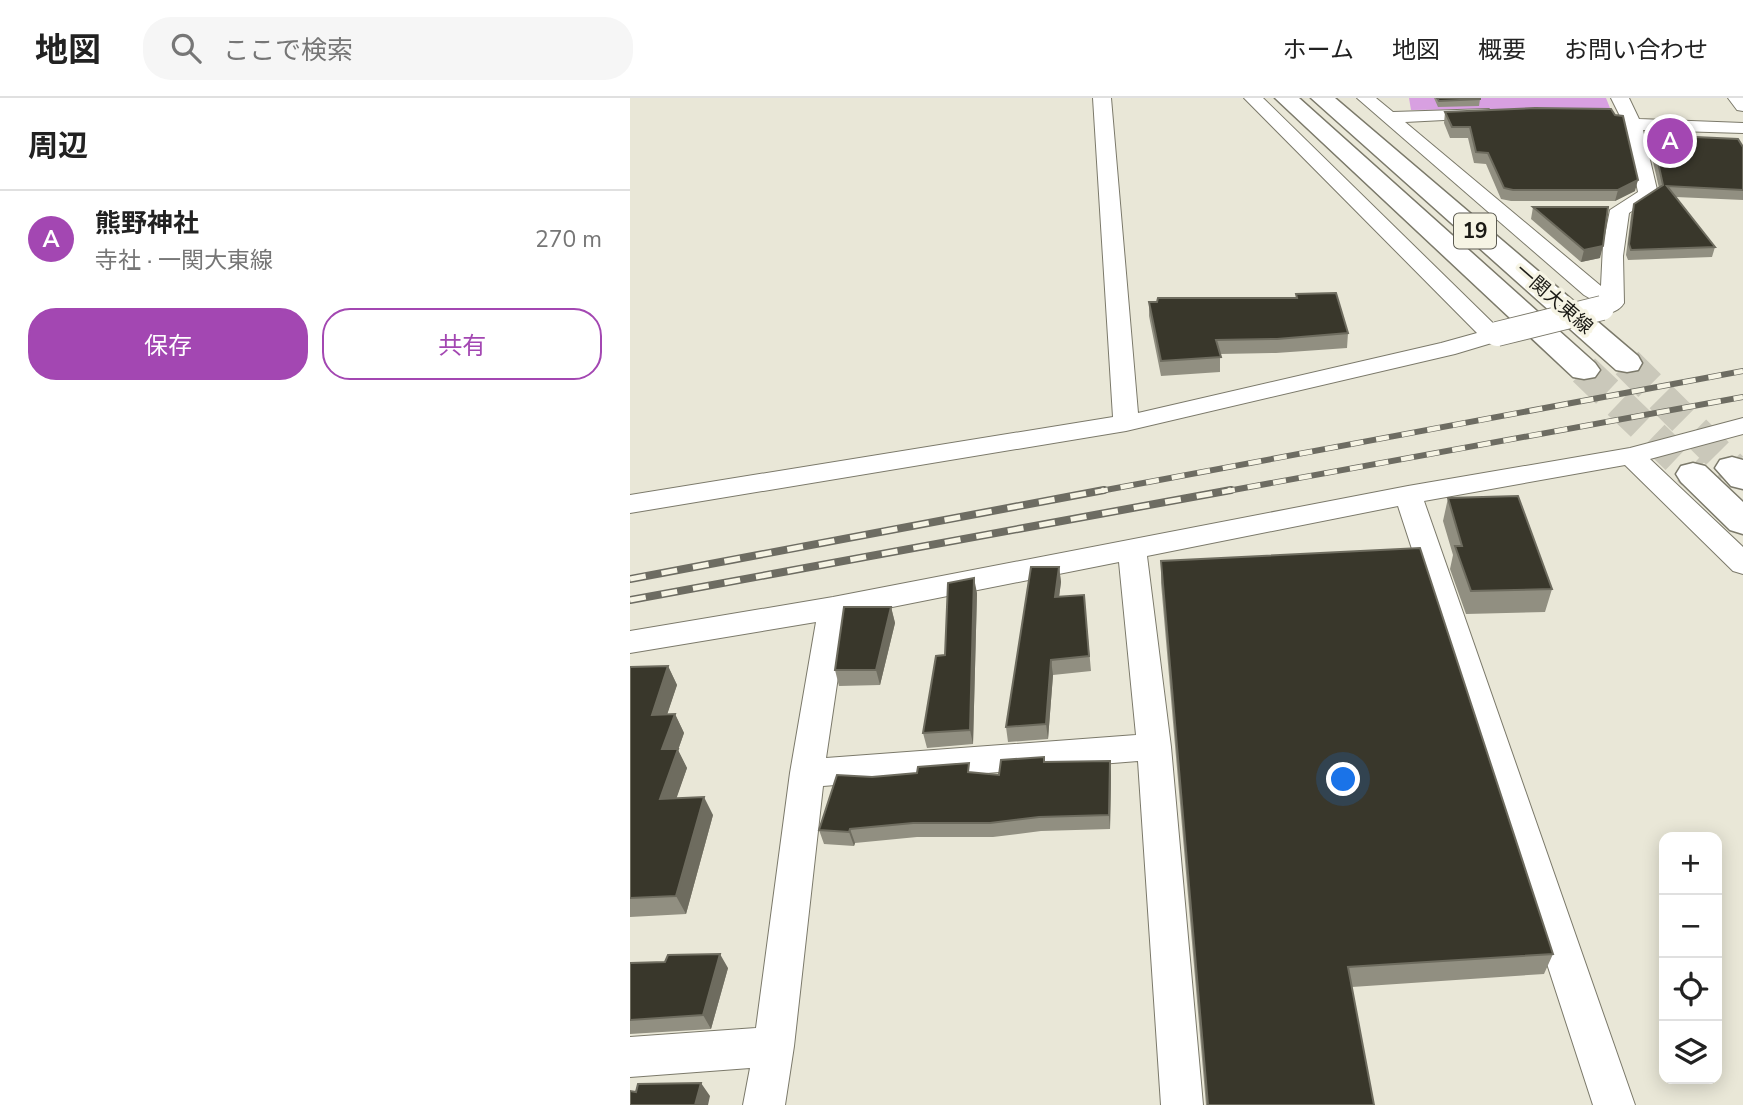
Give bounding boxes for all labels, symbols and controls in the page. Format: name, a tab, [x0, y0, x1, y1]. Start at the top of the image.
search box	[143, 17, 633, 80]
text: 地図	[35, 28, 101, 73]
icon: search	[167, 29, 205, 67]
text: ここで検索	[223, 33, 353, 68]
text: ホーム	[1283, 34, 1354, 66]
text: 地図	[1392, 34, 1440, 66]
text: 概要	[1478, 34, 1526, 66]
text: お問い合わせ	[1564, 34, 1708, 66]
pin: A	[1647, 115, 1693, 167]
text: 周辺	[28, 126, 88, 167]
text: 熊野神社	[95, 206, 199, 241]
road number: 19	[1454, 214, 1496, 248]
text: A	[42, 224, 60, 255]
text: 270 m	[535, 224, 602, 255]
text: 寺社 · 一関大東線	[95, 245, 273, 276]
street label: 一関大東線	[1510, 258, 1598, 340]
button: 保存	[28, 308, 308, 380]
button: 共有	[322, 308, 602, 380]
your location	[1326, 762, 1360, 796]
map controls	[1659, 832, 1722, 1084]
button: +	[1659, 832, 1722, 895]
button: −	[1659, 895, 1722, 958]
button: locate	[1659, 958, 1722, 1021]
button: layers	[1659, 1021, 1722, 1084]

